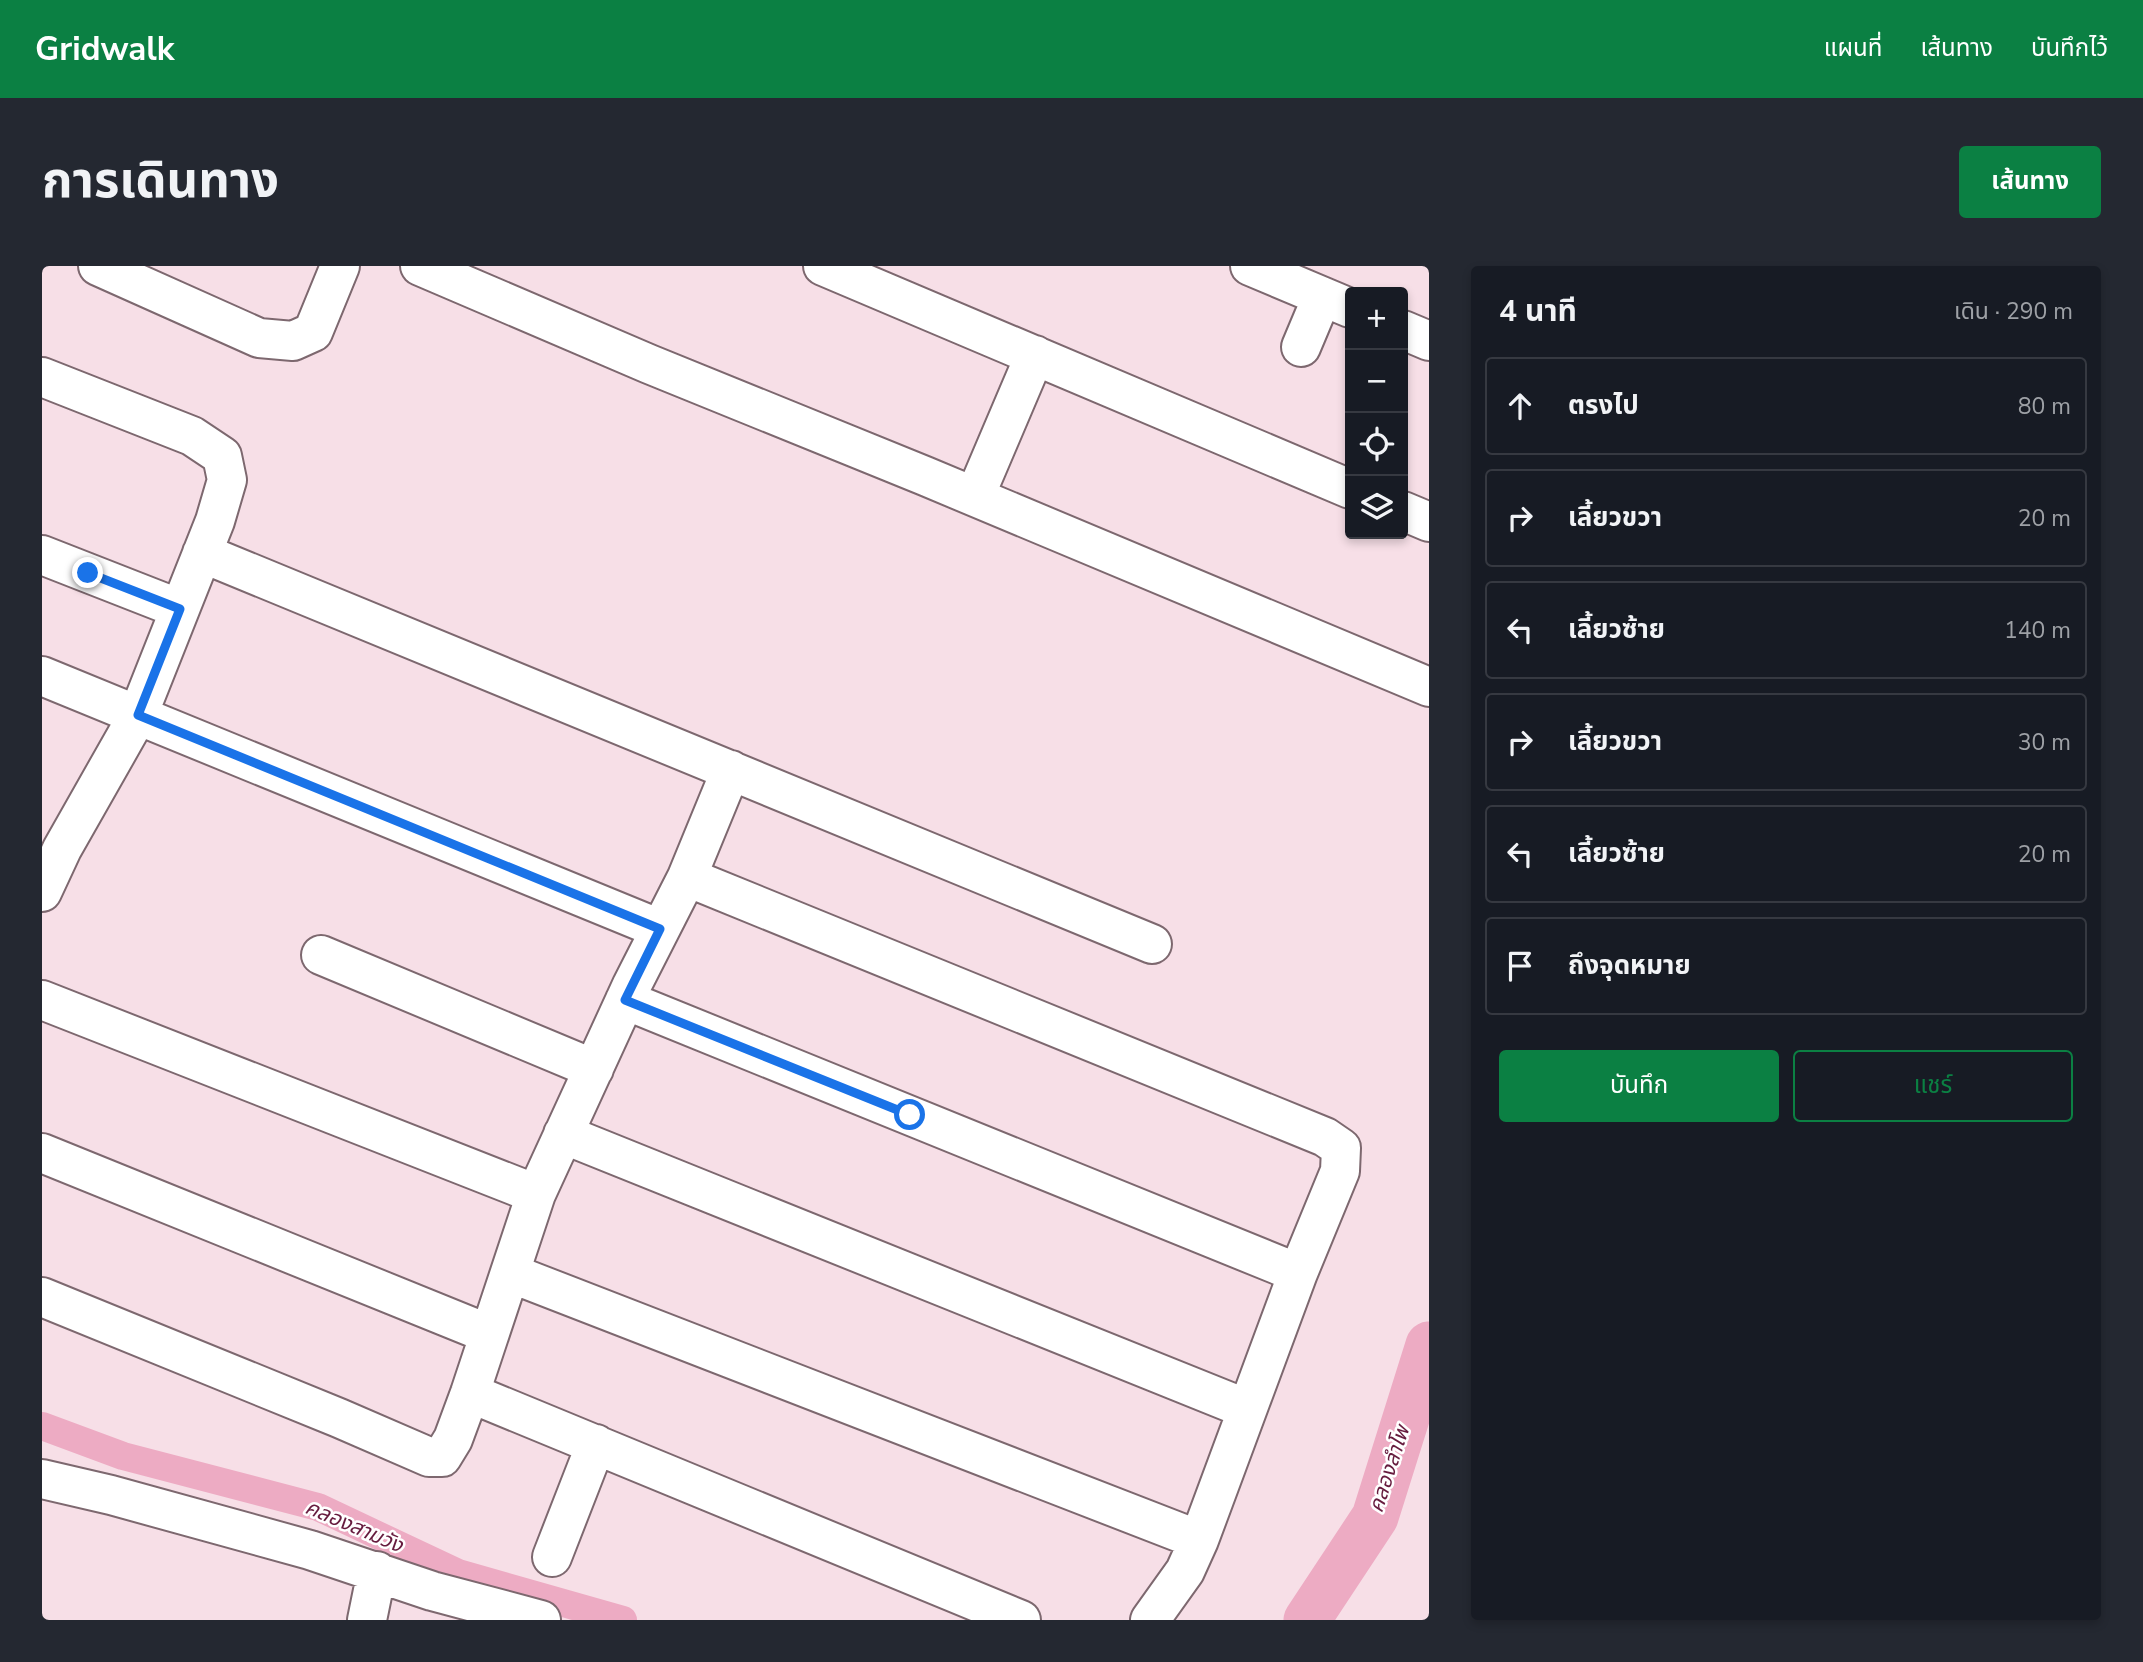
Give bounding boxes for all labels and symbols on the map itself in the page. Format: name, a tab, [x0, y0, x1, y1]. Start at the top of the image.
route end	[72, 557, 103, 588]
route start	[894, 1099, 925, 1130]
water label: คลองลำโพ	[1362, 1420, 1417, 1516]
water label: คลองสามวัง	[301, 1493, 409, 1560]

